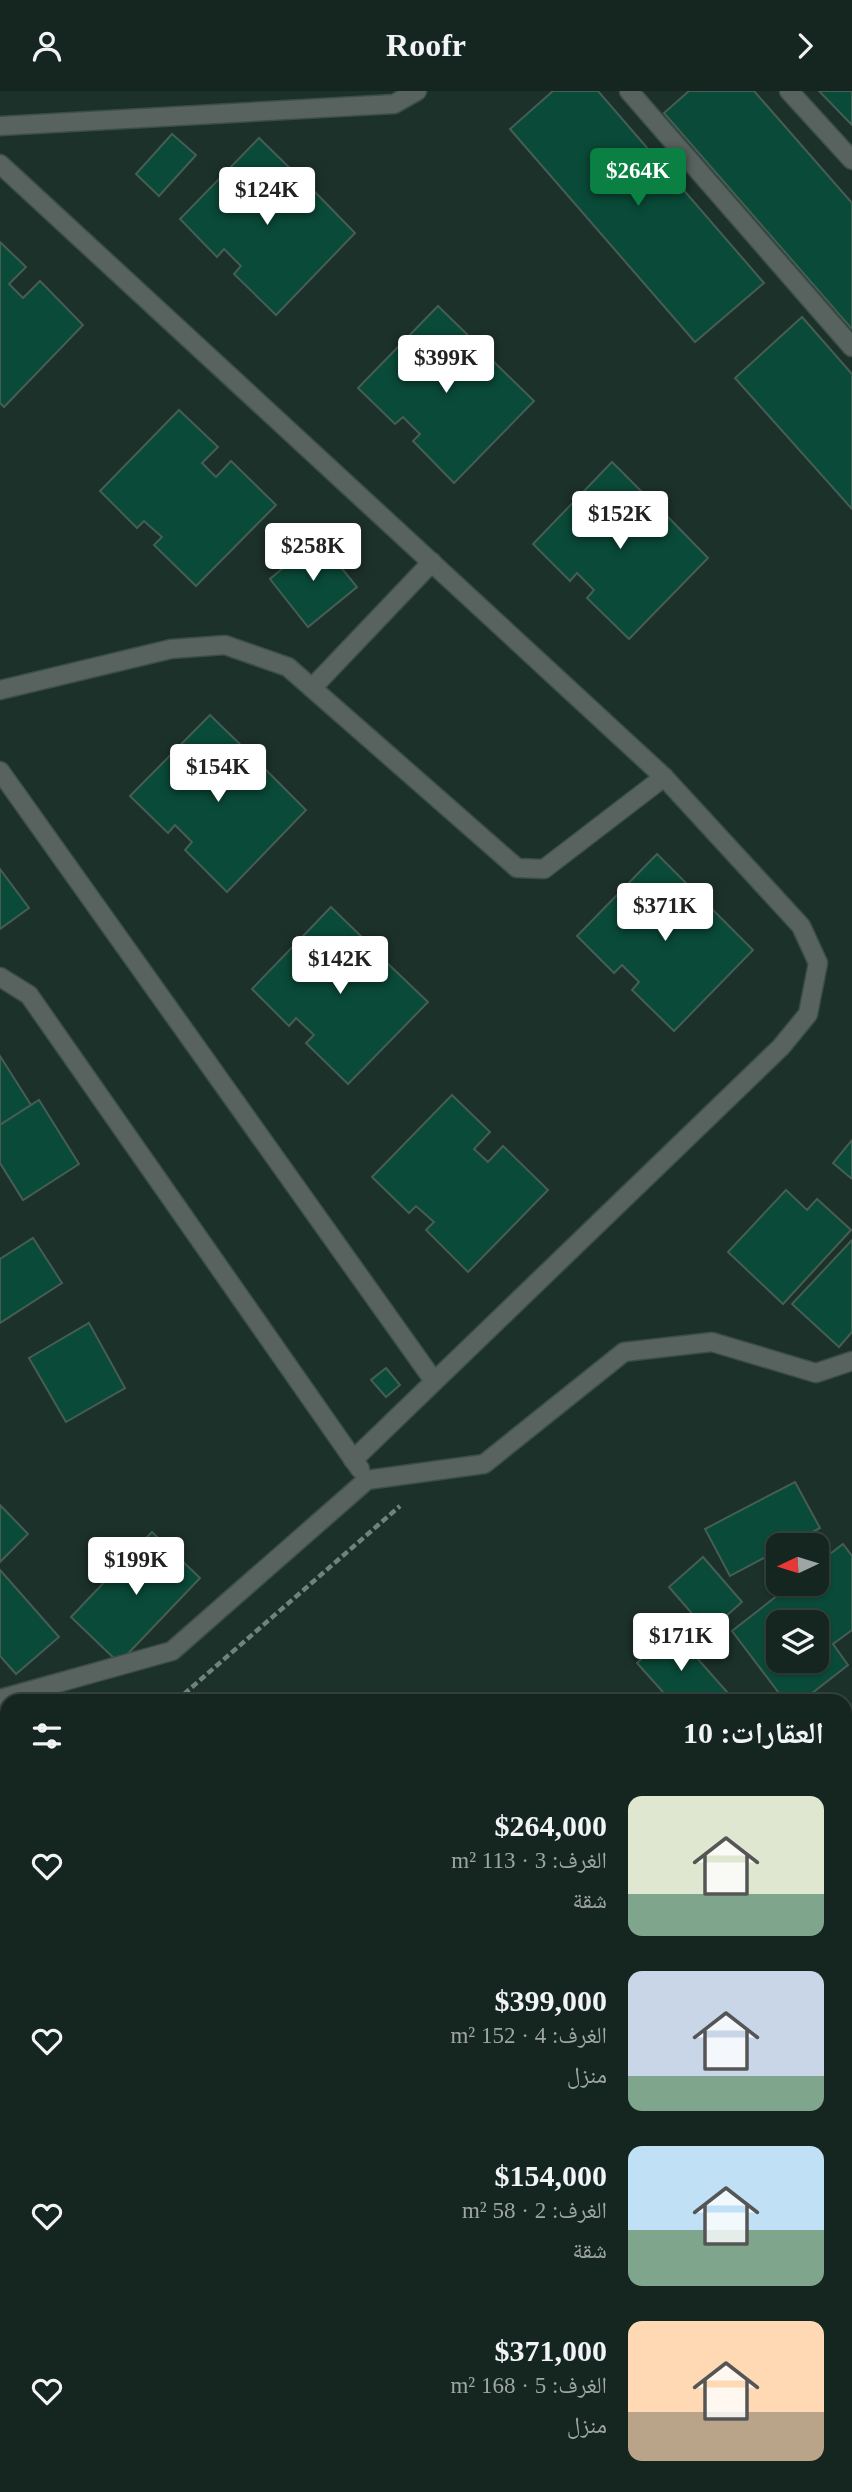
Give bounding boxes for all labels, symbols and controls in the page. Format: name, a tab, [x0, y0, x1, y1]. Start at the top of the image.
icon: person	[28, 27, 66, 65]
text: Roofr	[386, 27, 466, 63]
icon: forward	[786, 27, 824, 65]
pin: $264K	[589, 149, 687, 208]
text: $264K	[606, 158, 670, 183]
pin: $124K	[218, 167, 316, 227]
text: $124K	[235, 177, 299, 202]
pin: $399K	[397, 335, 495, 395]
text: $399K	[414, 345, 478, 370]
pin: $152K	[571, 491, 669, 551]
text: $152K	[588, 501, 652, 526]
pin: $258K	[264, 524, 362, 583]
text: $258K	[281, 533, 345, 558]
pin: $154K	[169, 745, 267, 804]
text: $154K	[186, 754, 250, 779]
pin: $371K	[616, 883, 714, 943]
text: $371K	[633, 893, 697, 918]
pin: $142K	[291, 937, 389, 996]
text: $142K	[308, 946, 372, 971]
north arrow	[766, 1533, 830, 1596]
map controls	[766, 1533, 829, 1673]
pin: $199K	[87, 1537, 185, 1597]
text: $199K	[104, 1547, 168, 1572]
button: layers	[766, 1610, 829, 1673]
pin: $171K	[632, 1613, 730, 1673]
text: $171K	[649, 1623, 713, 1648]
text: العقارات: 10	[683, 1716, 824, 1749]
icon: filters	[28, 1717, 66, 1755]
text: $264,000	[495, 1809, 607, 1842]
icon: home	[684, 1824, 768, 1908]
icon: heart	[28, 1847, 66, 1885]
text: الغرف: 3 · 113 m²	[451, 1848, 607, 1873]
text: شقة	[573, 1888, 607, 1913]
text: $399,000	[495, 1984, 607, 2017]
icon: home	[684, 1999, 768, 2083]
icon: heart	[28, 2022, 66, 2060]
text: الغرف: 4 · 152 m²	[450, 2023, 607, 2048]
text: منزل	[567, 2063, 607, 2088]
text: $154,000	[495, 2159, 607, 2192]
icon: home	[684, 2174, 768, 2258]
icon: heart	[28, 2197, 66, 2235]
text: الغرف: 2 · 58 m²	[462, 2198, 607, 2223]
text: شقة	[573, 2238, 607, 2263]
text: $371,000	[495, 2334, 607, 2367]
icon: home	[684, 2349, 768, 2433]
icon: heart	[28, 2372, 66, 2410]
text: الغرف: 5 · 168 m²	[450, 2373, 607, 2398]
text: منزل	[567, 2413, 607, 2438]

